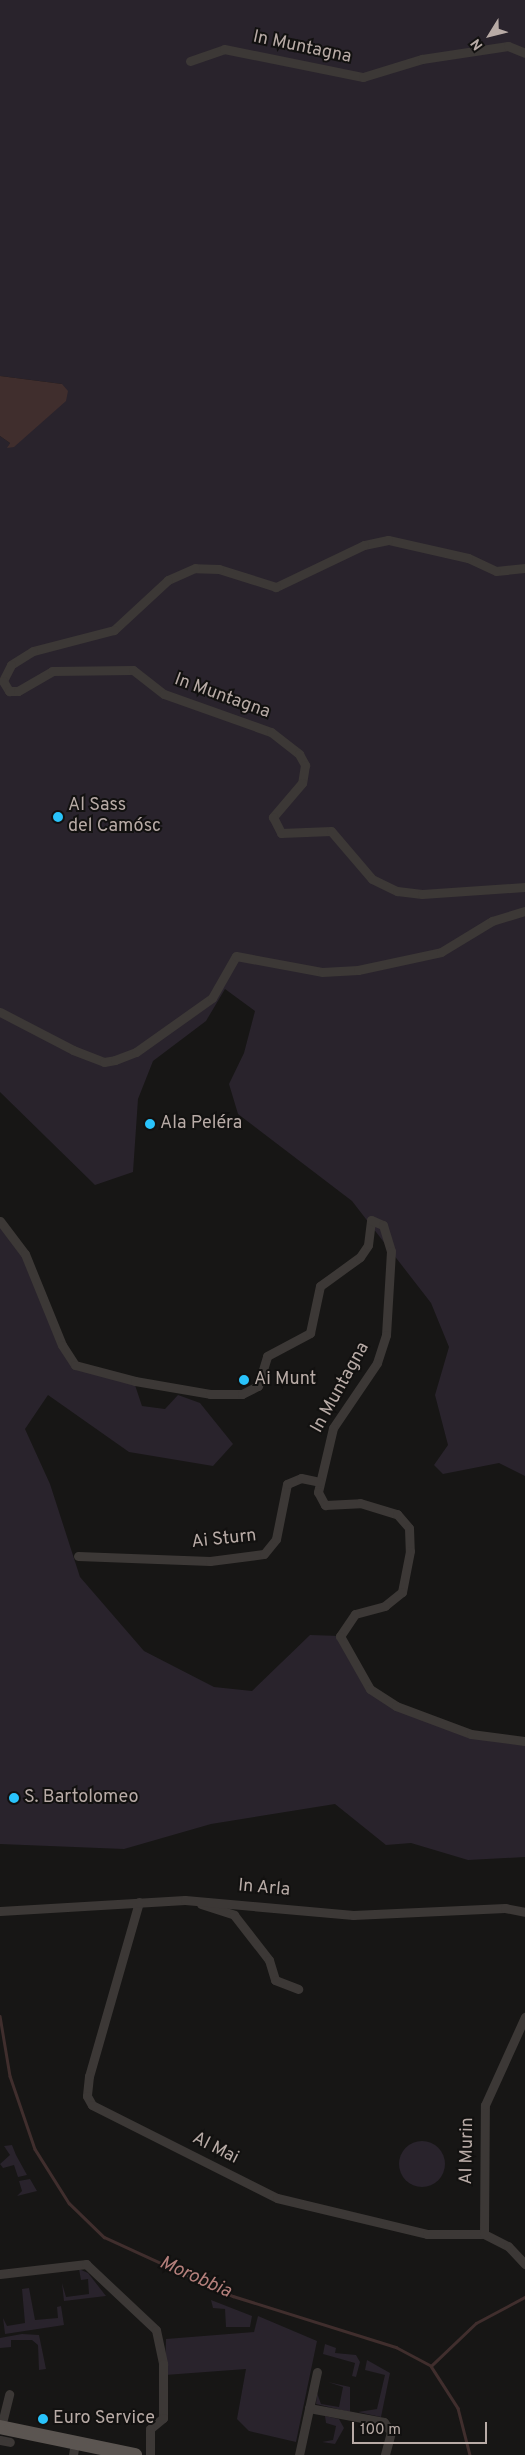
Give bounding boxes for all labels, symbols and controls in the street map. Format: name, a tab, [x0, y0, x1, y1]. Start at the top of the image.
north arrow	[465, 10, 515, 60]
street label: In Muntagna	[251, 27, 353, 69]
text: N	[468, 35, 487, 53]
street label: In Muntagna	[171, 670, 273, 724]
place label: Al Sass del Camósc	[68, 796, 161, 839]
marker: Al Sass del Camósc	[52, 811, 64, 823]
place label: Ala Peléra	[160, 1113, 242, 1135]
marker: Ala Peléra	[144, 1118, 156, 1130]
street label: In Muntagna	[307, 1339, 375, 1437]
place label: Ai Munt	[254, 1369, 316, 1391]
marker: Ai Munt	[238, 1374, 250, 1386]
street label: Ai Sturn	[190, 1526, 258, 1554]
place label: S. Bartolomeo	[24, 1787, 139, 1809]
marker: S. Bartolomeo	[8, 1792, 20, 1804]
street label: In Arla	[237, 1876, 291, 1902]
street label: Al Murin	[457, 2117, 479, 2185]
street label: Al Mai	[188, 2128, 242, 2170]
water label: Morobbia	[155, 2252, 235, 2304]
place label: Euro Service	[53, 2408, 155, 2430]
scale bar	[355, 2412, 490, 2444]
marker: Euro Service	[37, 2413, 49, 2425]
text: 100 m	[360, 2421, 401, 2440]

